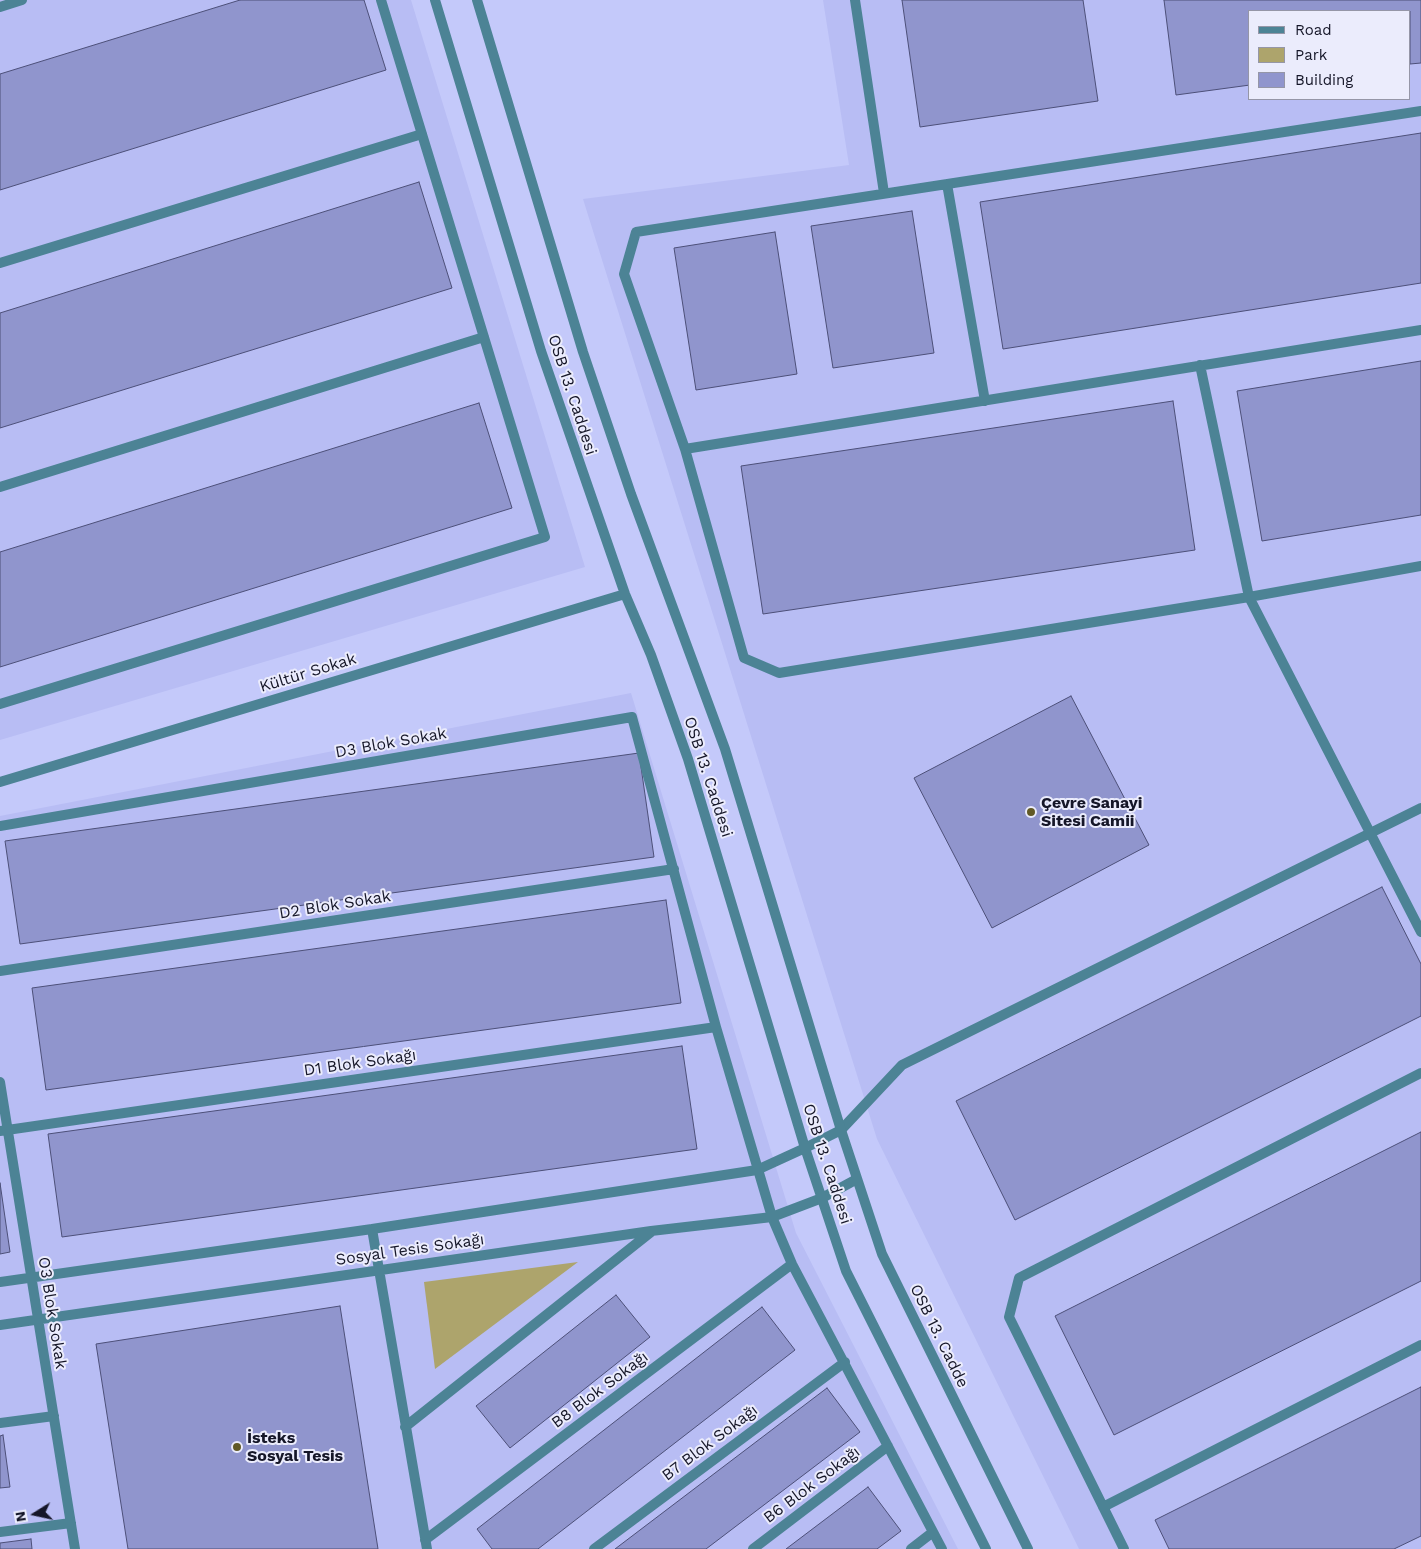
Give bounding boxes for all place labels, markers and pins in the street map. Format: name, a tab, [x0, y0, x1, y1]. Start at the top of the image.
place label: Çevre Sanayi Sitesi Camii	[1041, 793, 1142, 831]
marker: Çevre Sanayi Sitesi Camii	[1025, 806, 1037, 818]
place label: İsteks Sosyal Tesis	[247, 1428, 343, 1466]
marker: İsteks Sosyal Tesis	[231, 1441, 243, 1453]

